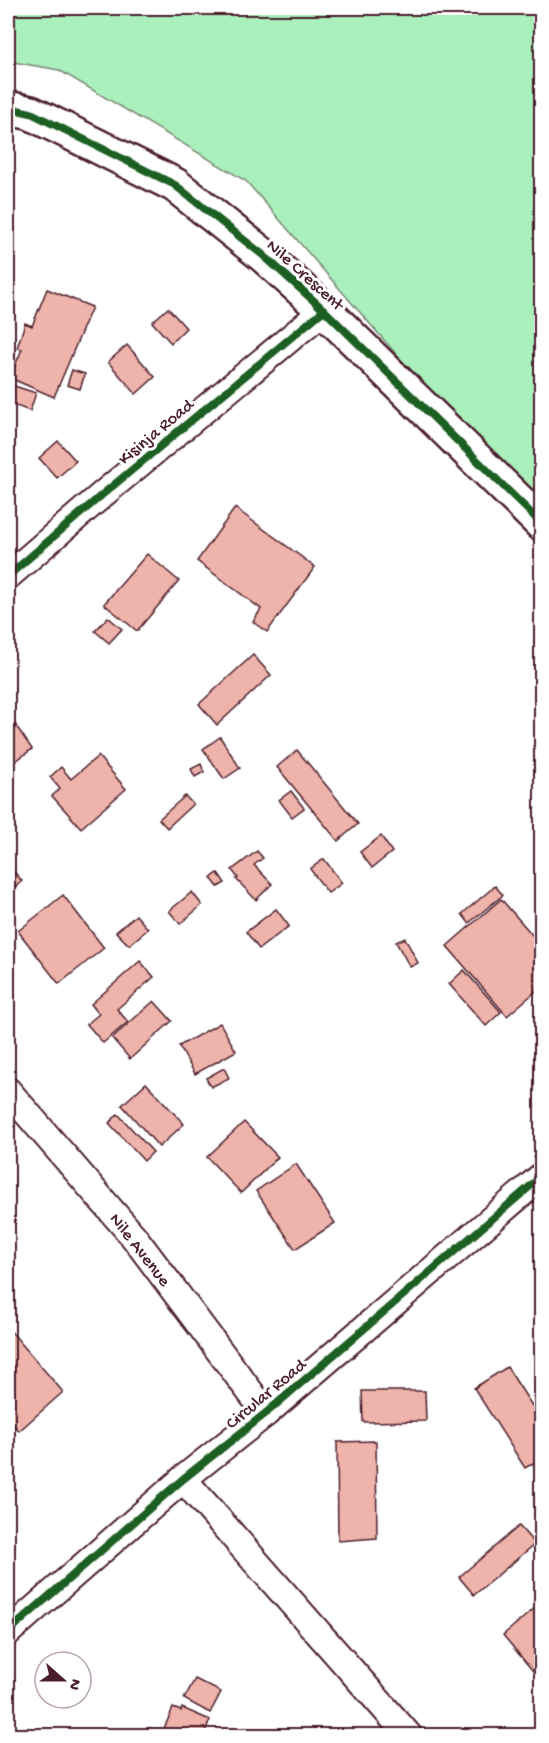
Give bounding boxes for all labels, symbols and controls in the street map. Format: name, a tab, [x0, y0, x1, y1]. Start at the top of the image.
street label: Nile Crescent	[261, 236, 348, 317]
street label: Kisinja Road	[115, 394, 200, 470]
street label: Nile Avenue	[104, 1210, 175, 1292]
street label: Circular Road	[222, 1354, 312, 1435]
north arrow	[33, 1650, 93, 1710]
text: N	[63, 1676, 84, 1693]

